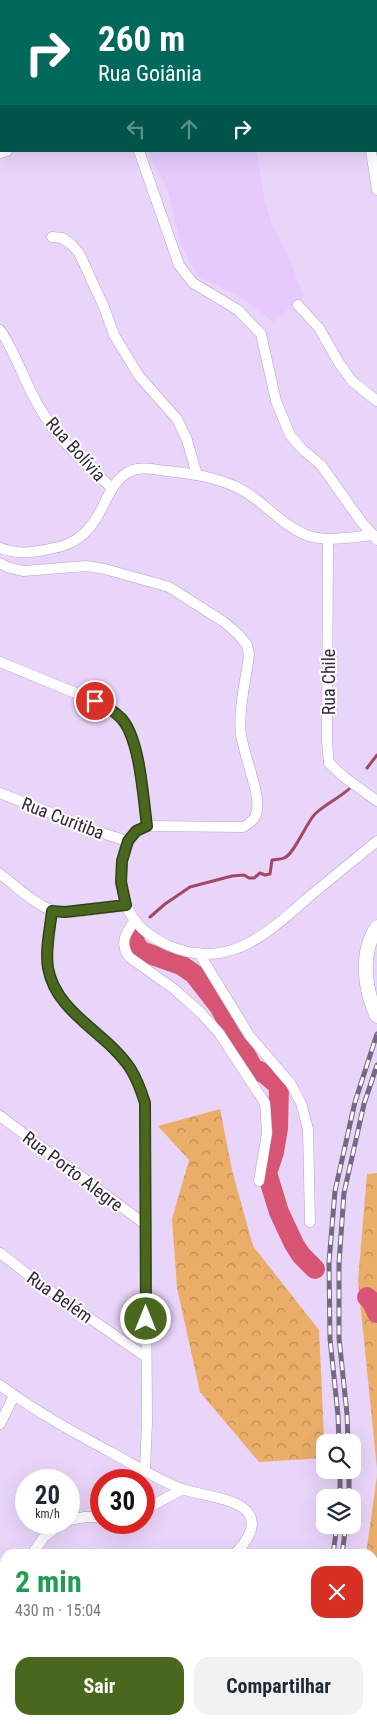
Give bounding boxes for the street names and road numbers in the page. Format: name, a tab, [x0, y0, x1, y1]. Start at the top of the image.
street label: Rua Bolívia	[42, 413, 110, 485]
street label: Rua Chile	[318, 649, 339, 715]
street label: Rua Curitiba	[19, 793, 107, 843]
street label: Rua Porto Alegre	[19, 1127, 127, 1215]
street label: Rua Belém	[23, 1267, 97, 1327]

